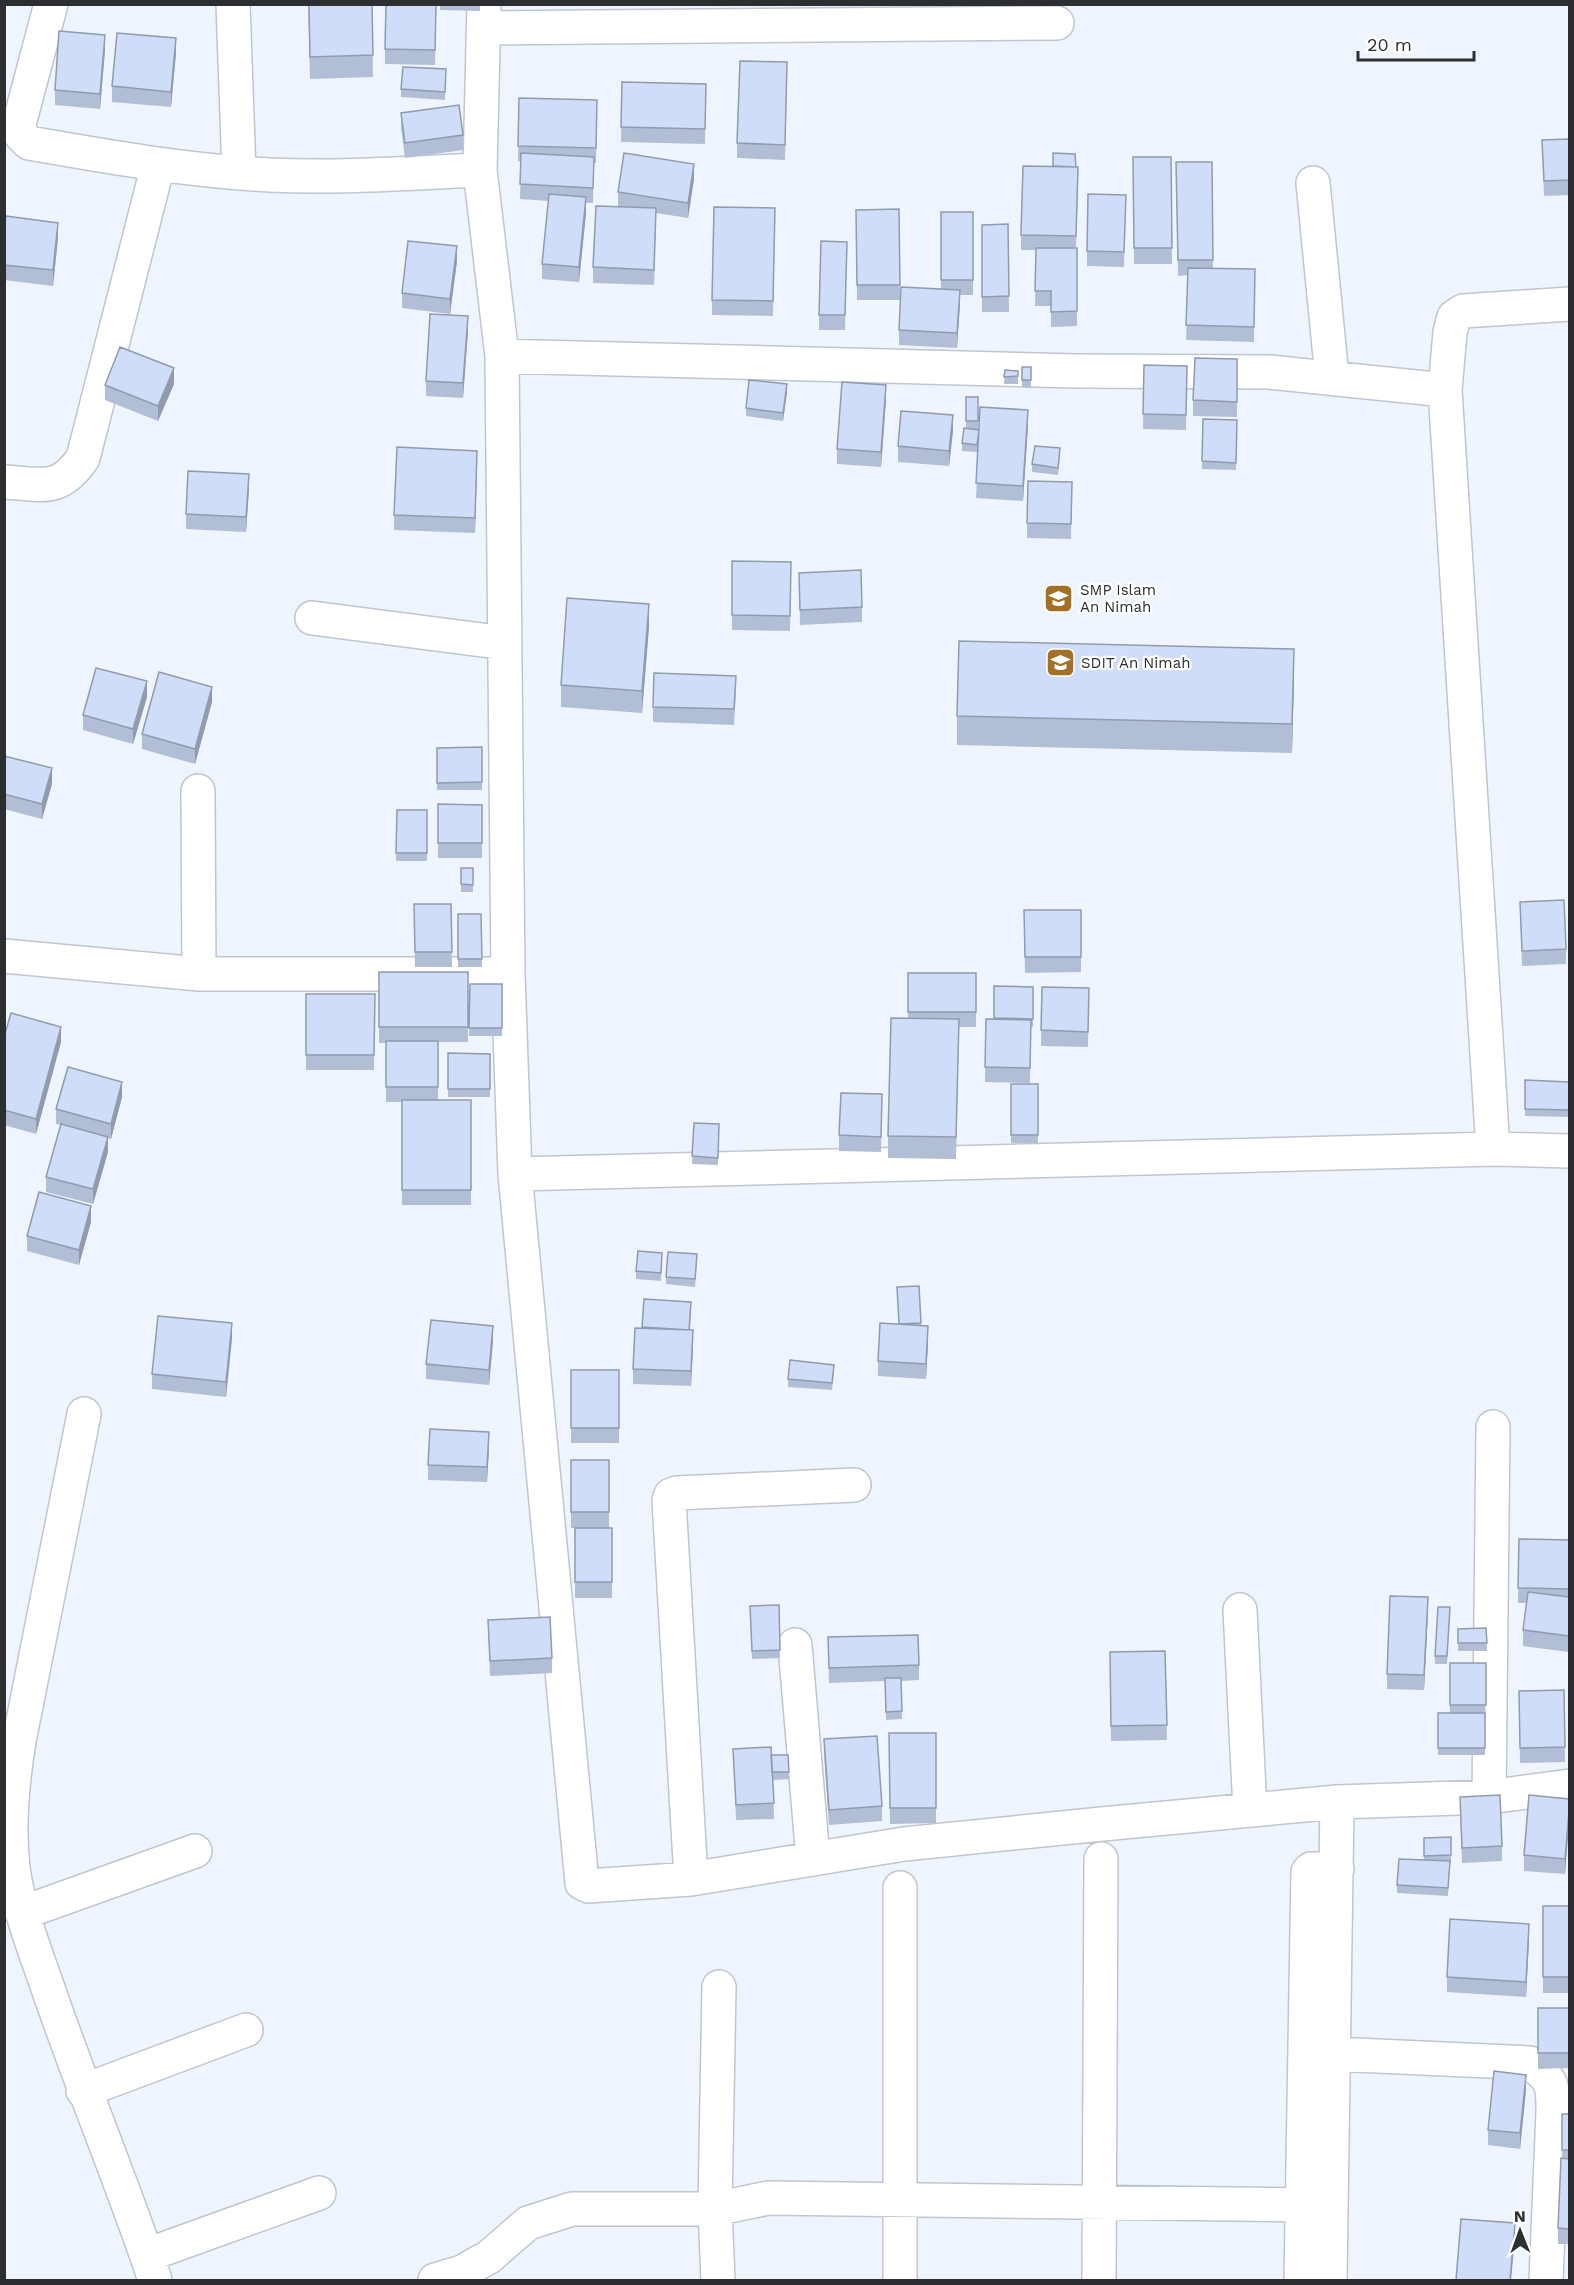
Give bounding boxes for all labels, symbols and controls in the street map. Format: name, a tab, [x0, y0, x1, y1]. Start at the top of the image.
scale bar	[1358, 24, 1474, 62]
text: 20 m	[1367, 34, 1412, 55]
place label: SMP Islam An Nimah	[1080, 581, 1156, 616]
school or university icon: SMP Islam An Nimah	[1043, 583, 1075, 615]
school or university icon: SDIT An Nimah	[1044, 647, 1076, 679]
place label: SDIT An Nimah	[1081, 654, 1190, 672]
north arrow	[1490, 2201, 1550, 2261]
text: N	[1514, 2207, 1526, 2226]

